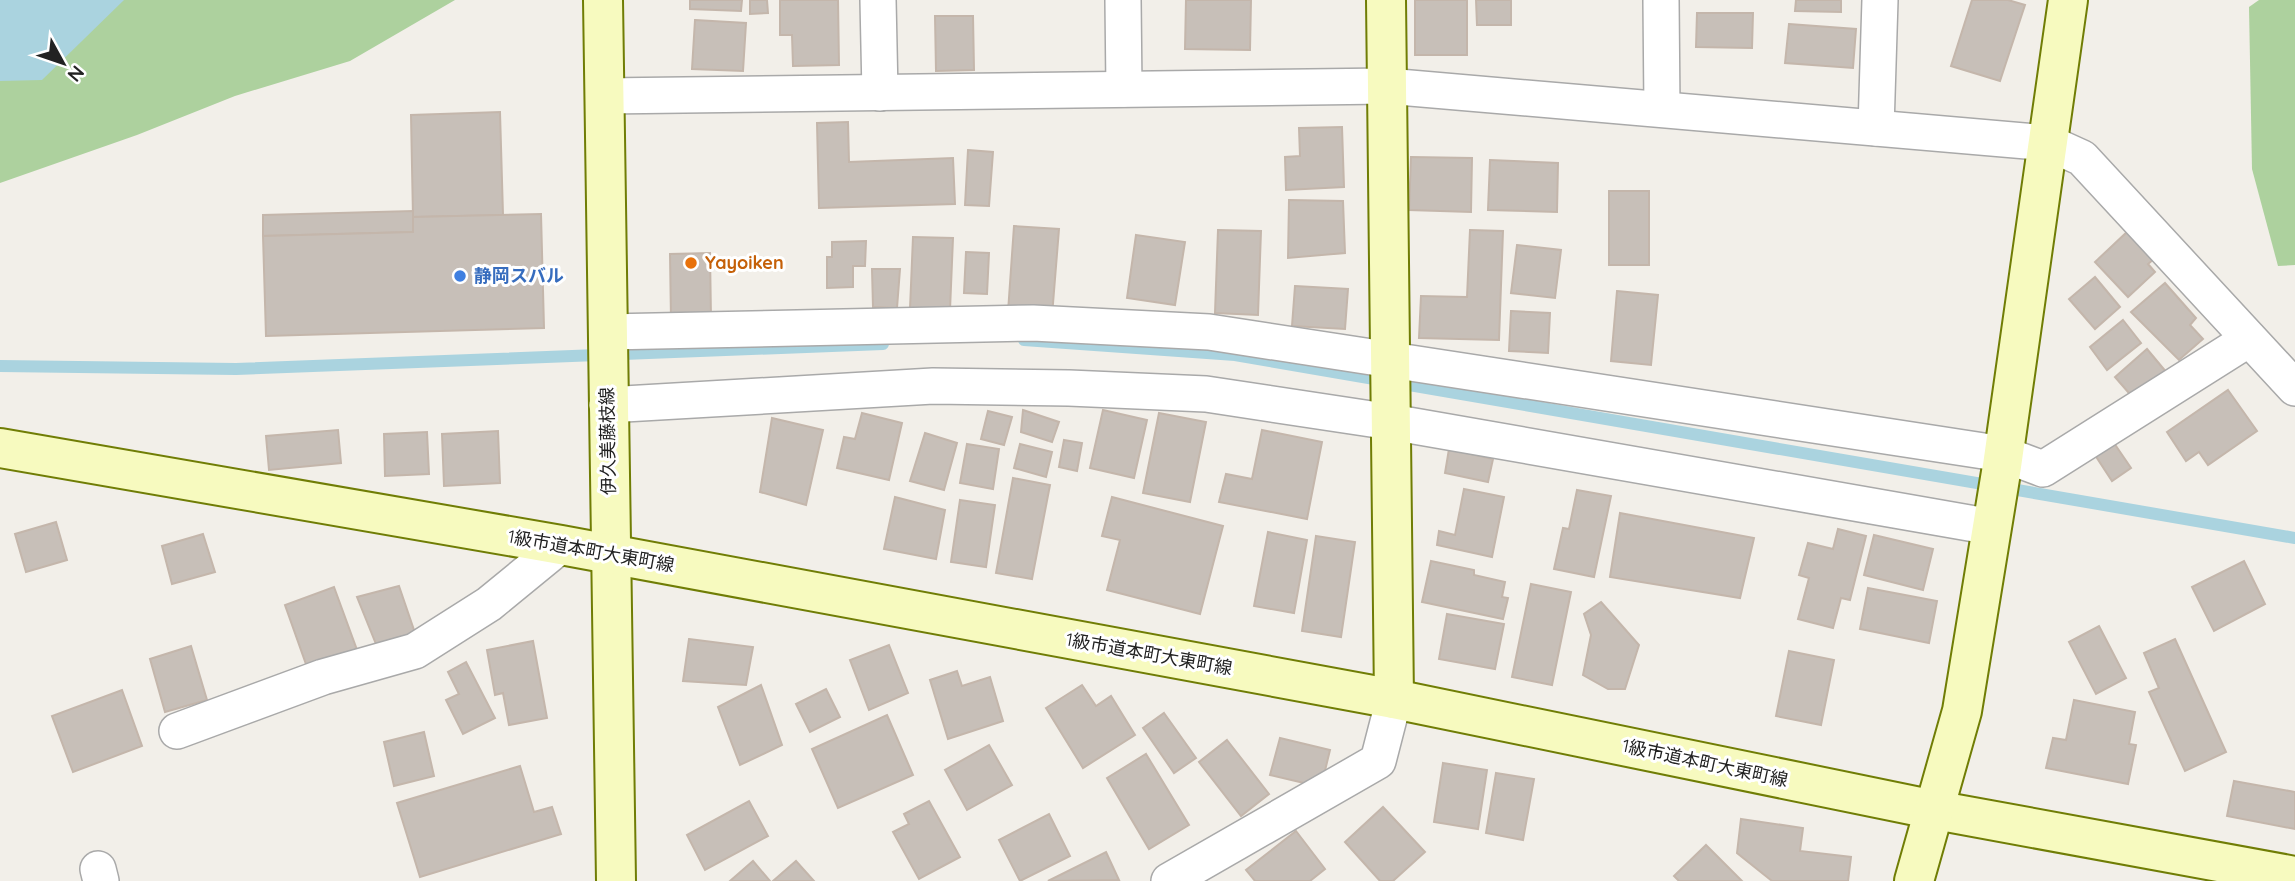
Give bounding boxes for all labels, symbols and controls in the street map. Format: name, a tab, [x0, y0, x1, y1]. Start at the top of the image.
north arrow	[28, 28, 98, 98]
text: N	[62, 61, 90, 87]
place label: Yayoiken	[705, 251, 784, 274]
marker: Yayoiken	[683, 255, 699, 271]
place label: 静岡スバル	[474, 264, 564, 287]
marker: 静岡スバル	[452, 268, 468, 284]
street label: 伊久美藤枝線	[595, 387, 620, 495]
street label: 1級市道本町大東町線	[506, 525, 676, 576]
street label: 1級市道本町大東町線	[1064, 628, 1234, 679]
street label: 1級市道本町大東町線	[1620, 734, 1790, 791]

